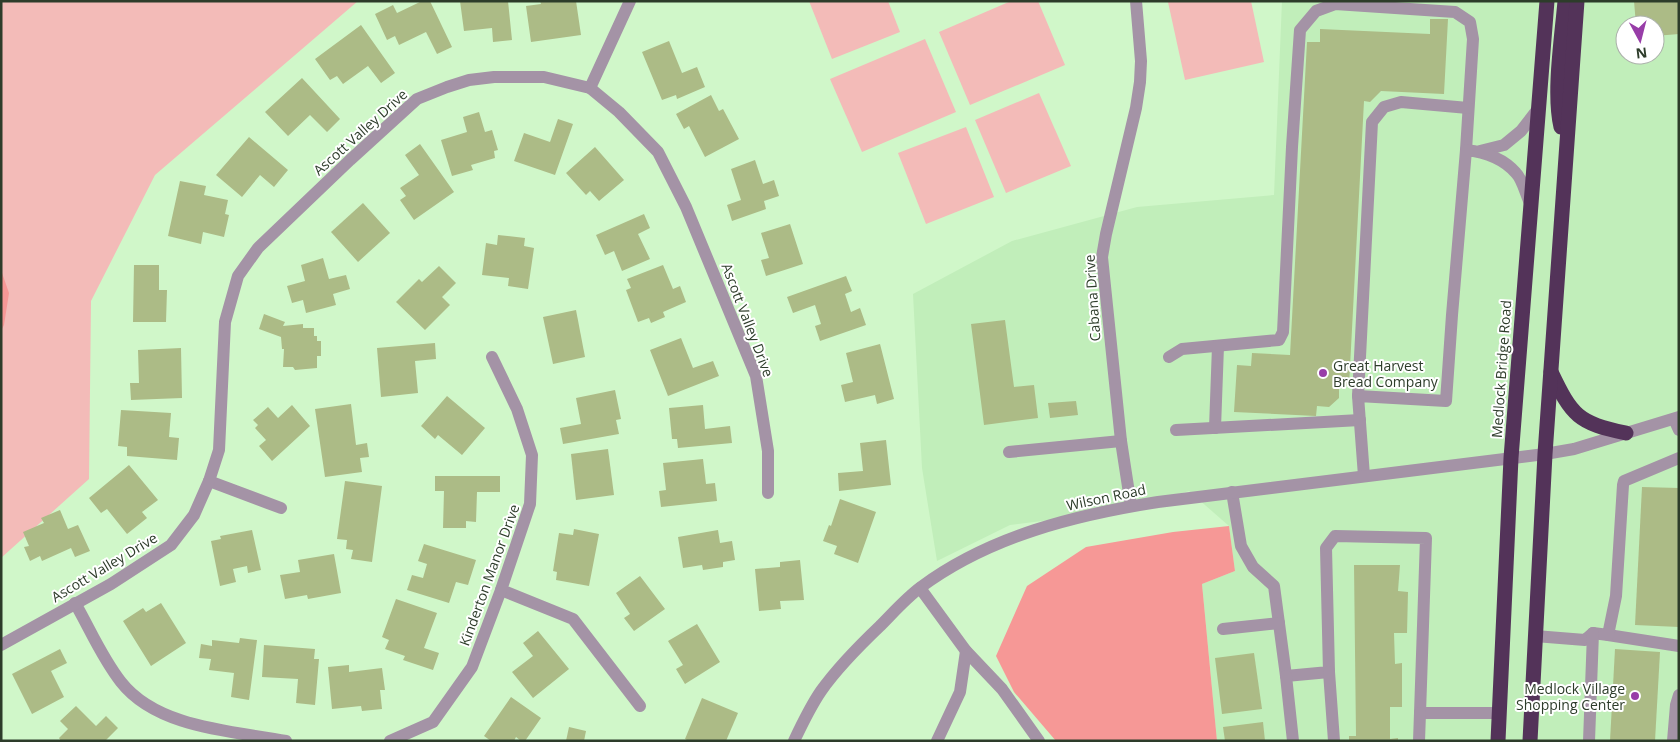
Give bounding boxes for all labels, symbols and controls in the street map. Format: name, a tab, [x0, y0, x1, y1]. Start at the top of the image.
north arrow	[1615, 15, 1665, 65]
text: N	[1635, 43, 1648, 64]
street label: Ascott Valley Drive	[309, 85, 411, 179]
street label: Cabana Drive	[1079, 254, 1105, 342]
street label: Ascott Valley Drive	[718, 260, 778, 380]
street label: Medlock Bridge Road	[1487, 299, 1515, 439]
place label: Great Harvest Bread Company	[1333, 356, 1439, 391]
marker: Great Harvest Bread Company	[1317, 367, 1329, 379]
street label: Wilson Road	[1065, 479, 1147, 515]
street label: Kinderton Manor Drive	[455, 501, 524, 648]
street label: Ascott Valley Drive	[48, 528, 161, 606]
place label: Medlock Village Shopping Center	[1516, 679, 1625, 714]
marker: Medlock Village Shopping Center	[1629, 690, 1641, 702]

